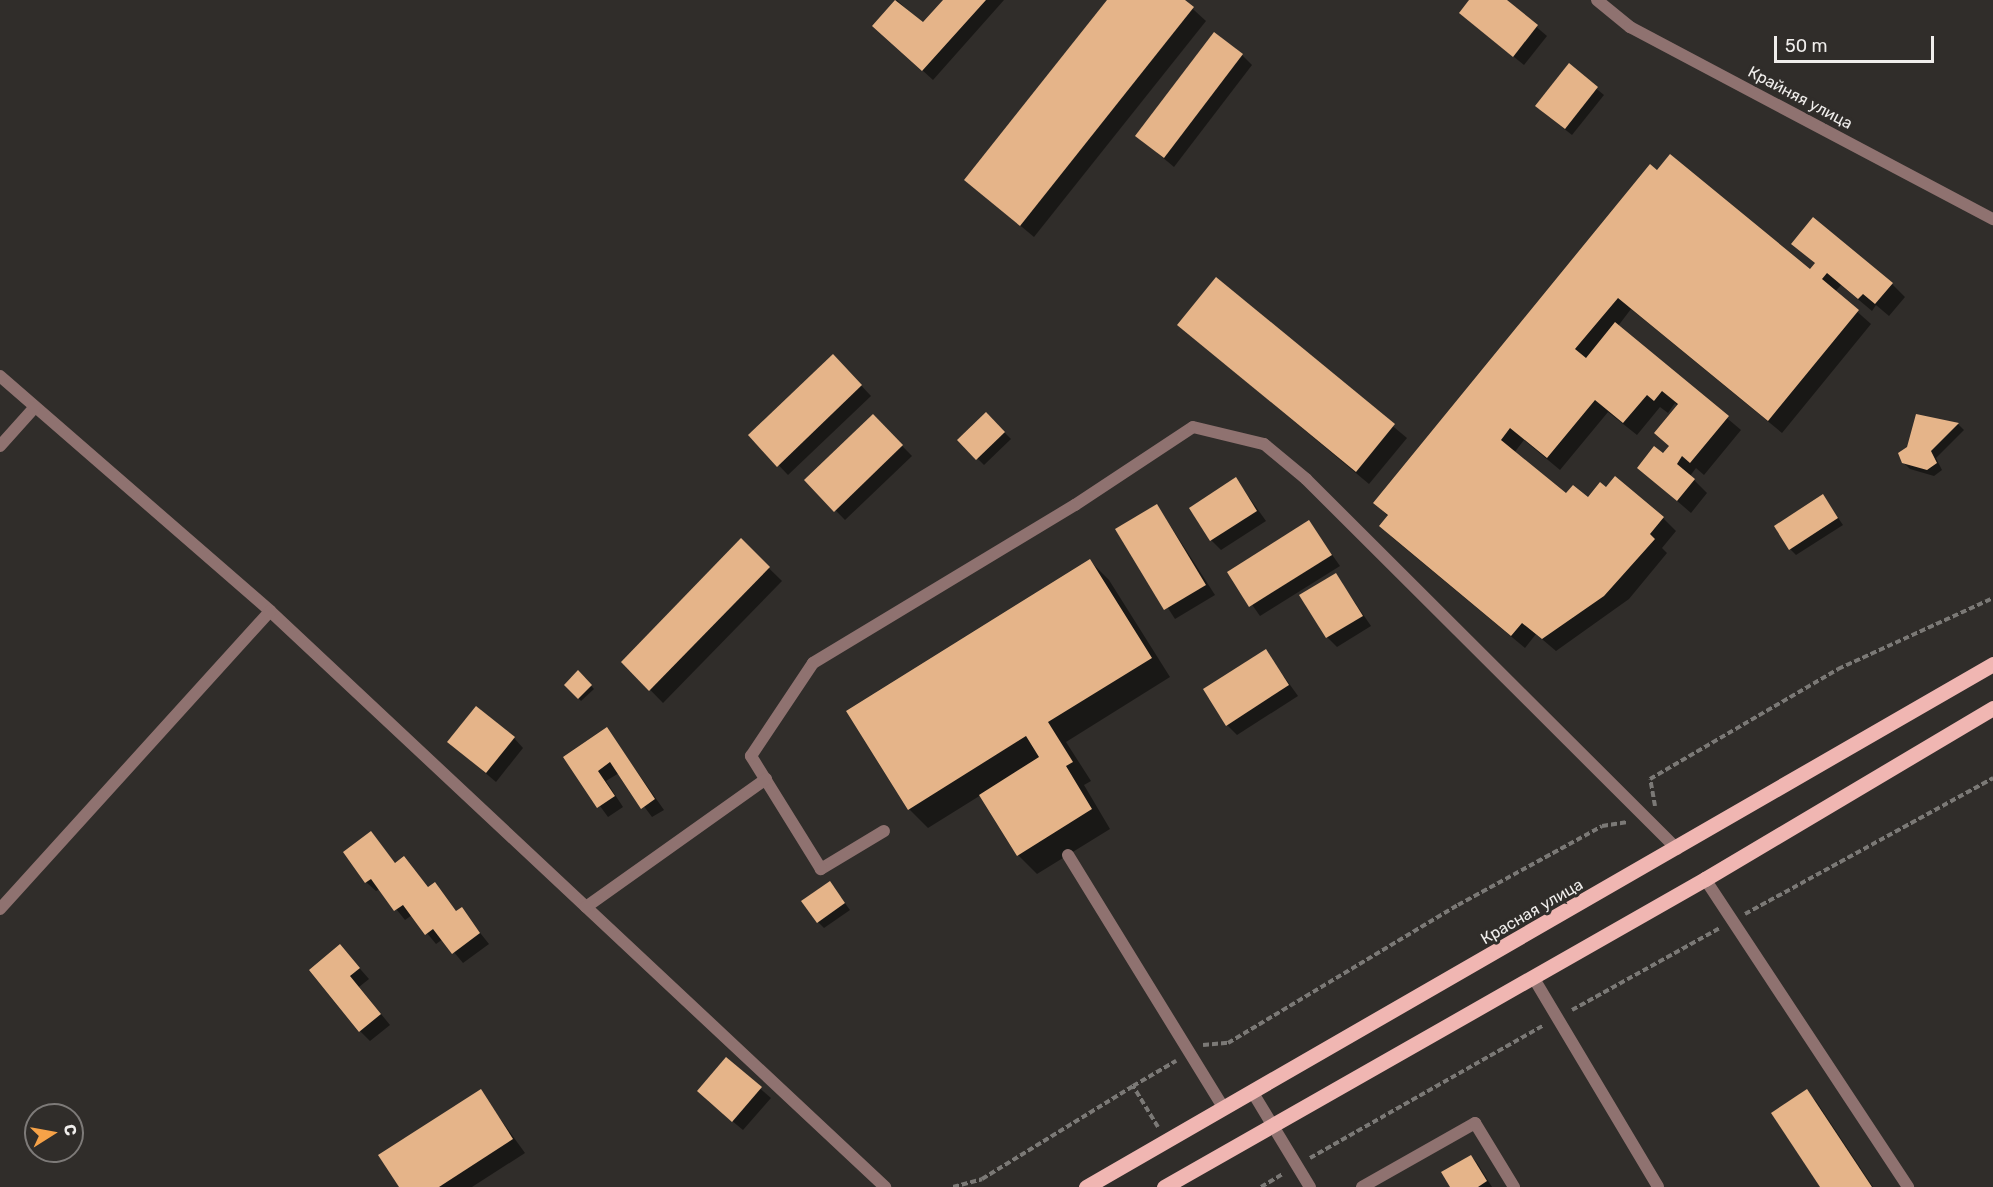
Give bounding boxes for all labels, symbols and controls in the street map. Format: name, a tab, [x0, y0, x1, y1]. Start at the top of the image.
scale bar	[1777, 24, 1938, 62]
text: 50 m	[1785, 35, 1828, 57]
street label: Крайняя улица	[1745, 62, 1855, 134]
street label: Красная улица	[1478, 875, 1586, 949]
north arrow	[24, 1103, 84, 1163]
text: С	[60, 1123, 81, 1137]

